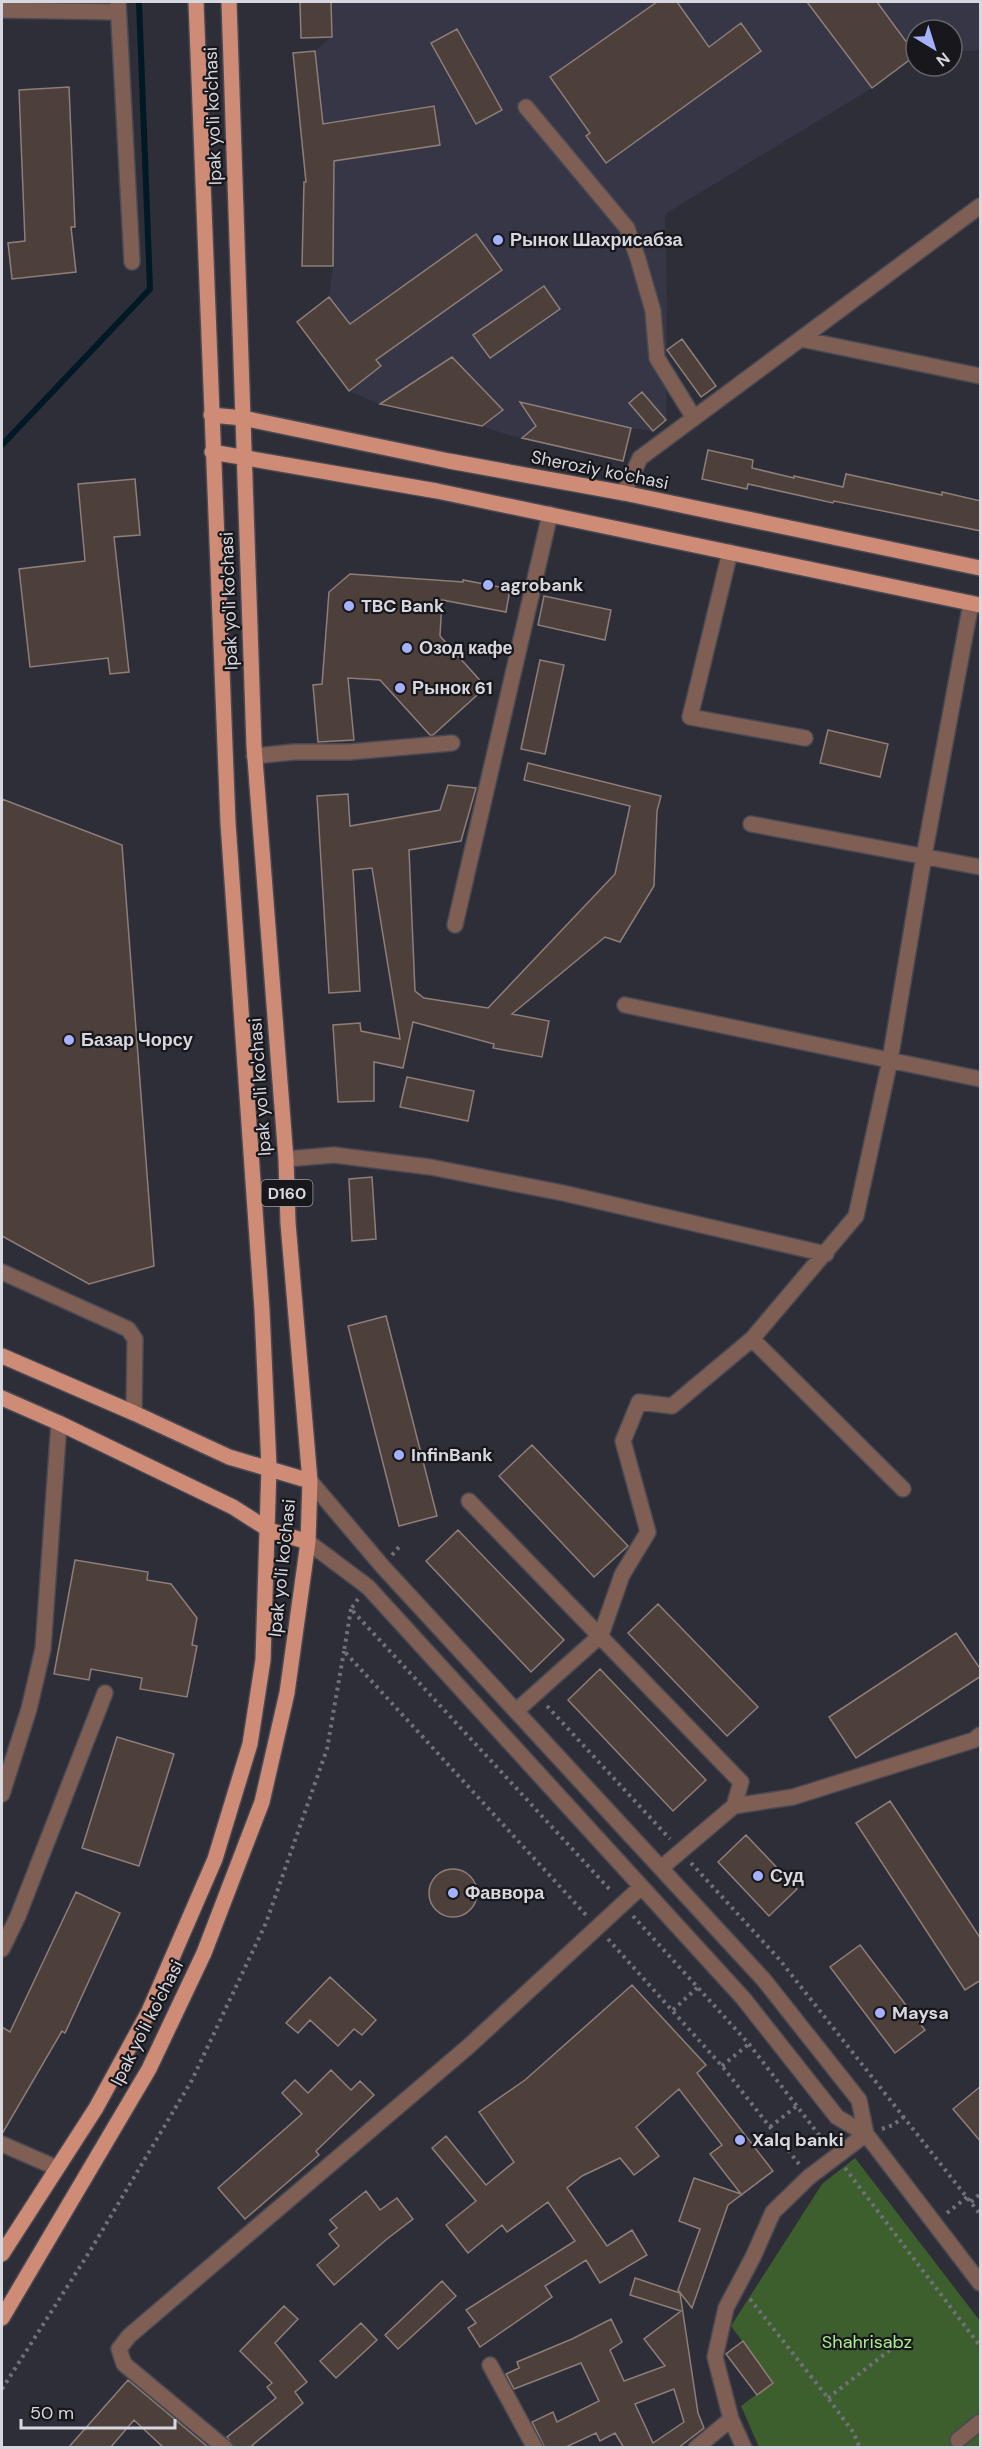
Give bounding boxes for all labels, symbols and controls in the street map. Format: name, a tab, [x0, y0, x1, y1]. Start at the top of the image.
north arrow	[904, 18, 964, 78]
street label: Ipak yo'li ko'chasi	[199, 46, 227, 186]
text: N	[932, 48, 954, 71]
place label: Рынок Шахрисабза	[510, 228, 683, 252]
marker: Рынок Шахрисабза	[491, 233, 505, 247]
street label: Sheroziy ko'chasi	[529, 445, 671, 495]
street label: Ipak yo'li ko'chasi	[215, 531, 243, 671]
place label: agrobank	[500, 573, 584, 597]
marker: agrobank	[481, 578, 495, 592]
place label: TBC Bank	[361, 594, 445, 618]
marker: TBC Bank	[342, 599, 356, 613]
place label: Озод кафе	[419, 636, 512, 660]
marker: Озод кафе	[400, 641, 414, 655]
place label: Рынок 61	[412, 676, 492, 700]
marker: Рынок 61	[393, 681, 407, 695]
street label: Ipak yo'li ko'chasi	[243, 1017, 277, 1157]
place label: Базар Чорсу	[81, 1028, 193, 1052]
marker: Базар Чорсу	[62, 1033, 76, 1047]
road number: D160	[262, 1180, 312, 1206]
place label: InfinBank	[411, 1443, 493, 1467]
marker: InfinBank	[392, 1448, 406, 1462]
street label: Ipak yo'li ko'chasi	[263, 1498, 301, 1638]
place label: Суд	[770, 1864, 805, 1888]
marker: Суд	[751, 1869, 765, 1883]
place label: Фаввора	[465, 1881, 545, 1905]
marker: Фаввора	[446, 1886, 460, 1900]
street label: Ipak yo'li ko'chasi	[105, 1956, 189, 2090]
place label: Maysa	[892, 2001, 949, 2025]
marker: Maysa	[873, 2006, 887, 2020]
place label: Xalq banki	[752, 2128, 844, 2152]
marker: Xalq banki	[733, 2133, 747, 2147]
park label: Shahrisabz	[822, 2330, 912, 2354]
scale bar	[21, 2392, 176, 2430]
text: 50 m	[30, 2401, 74, 2425]

